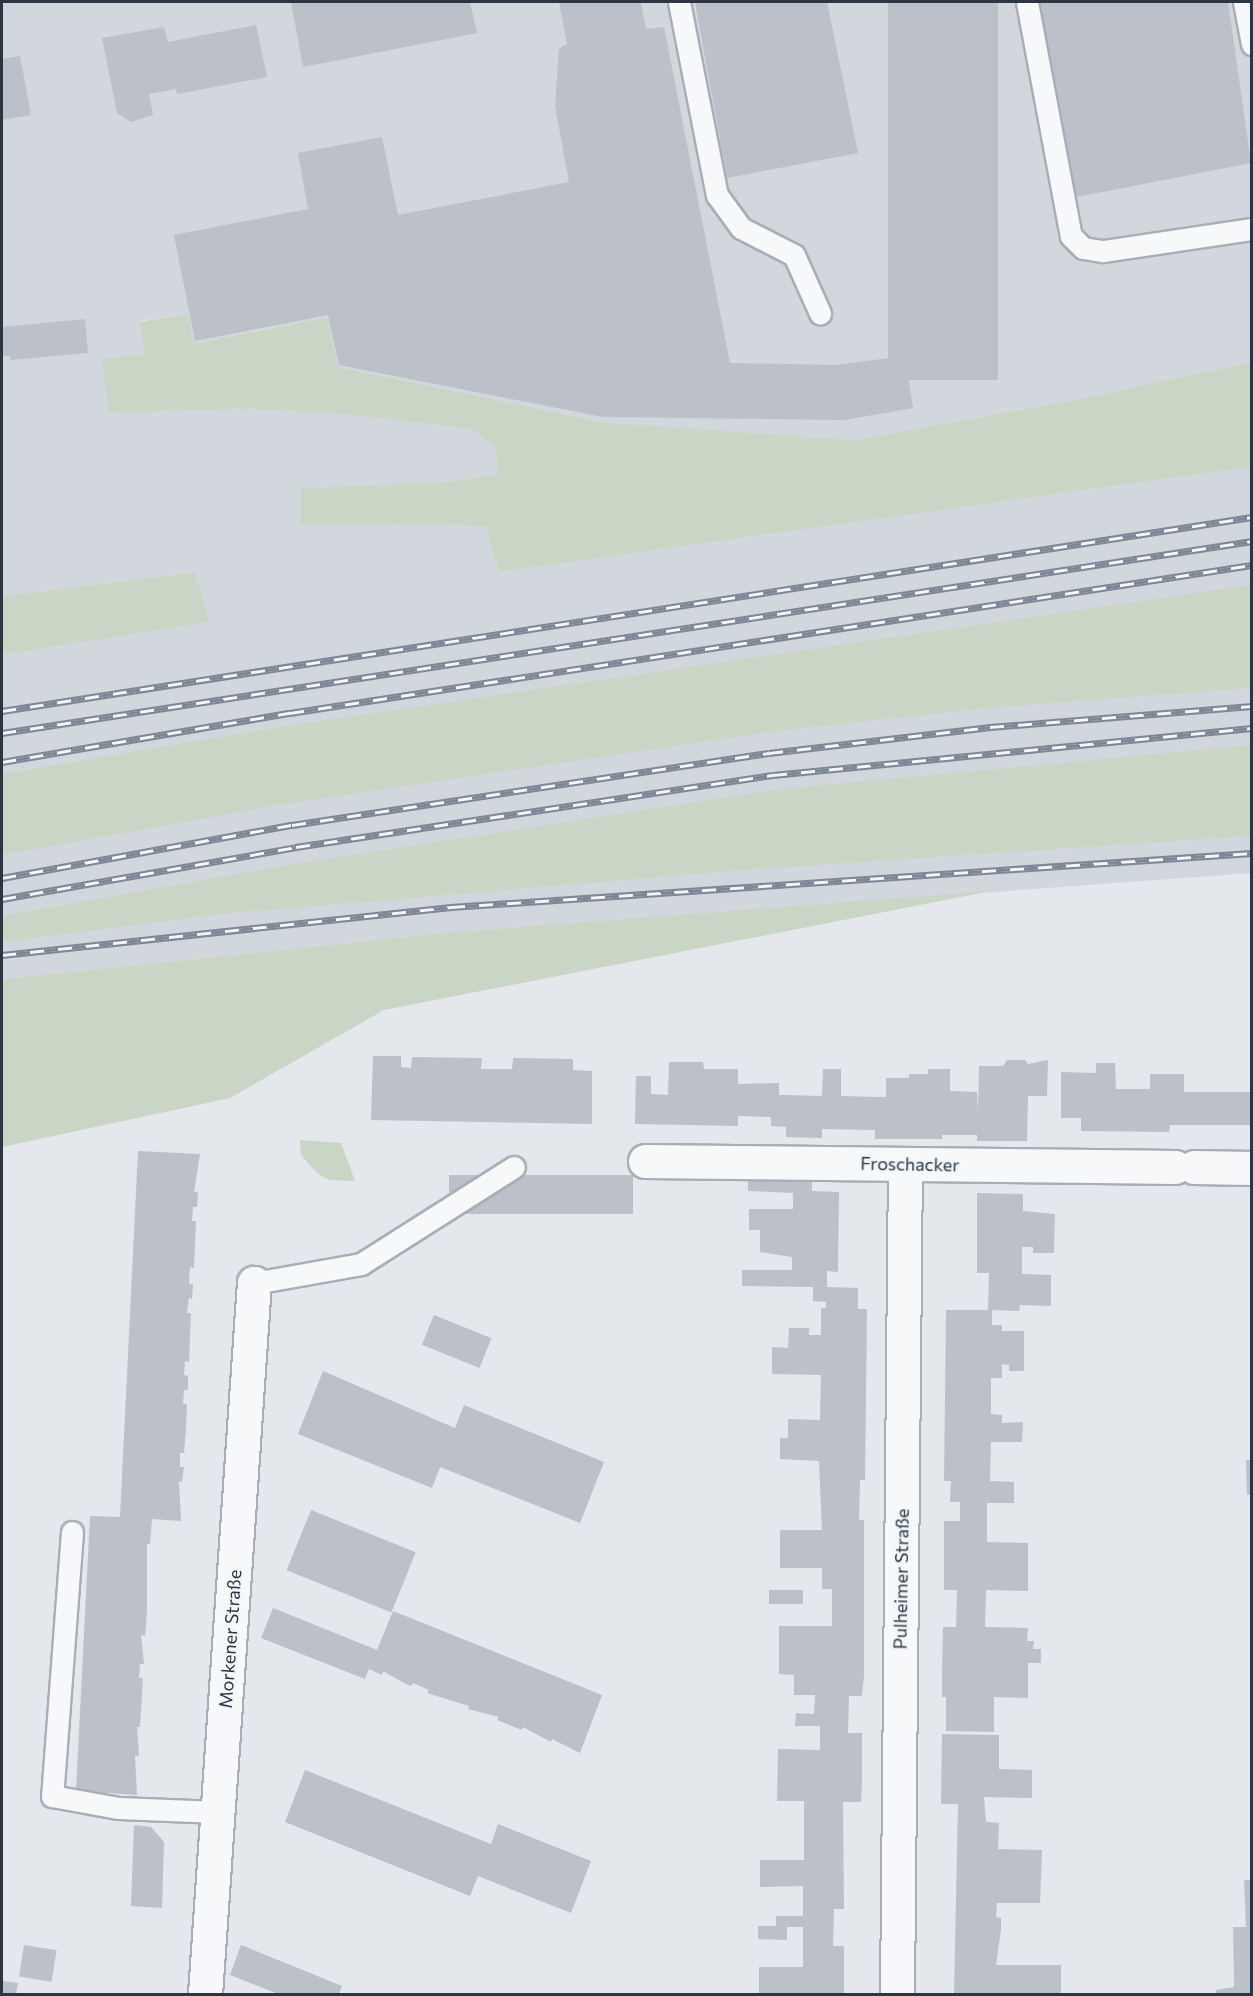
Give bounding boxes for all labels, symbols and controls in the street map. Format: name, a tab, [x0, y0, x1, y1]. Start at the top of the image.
street label: Froschacker	[860, 1152, 960, 1176]
street label: Pulheimer Straße	[889, 1508, 913, 1650]
street label: Morkener Straße	[214, 1569, 246, 1709]

